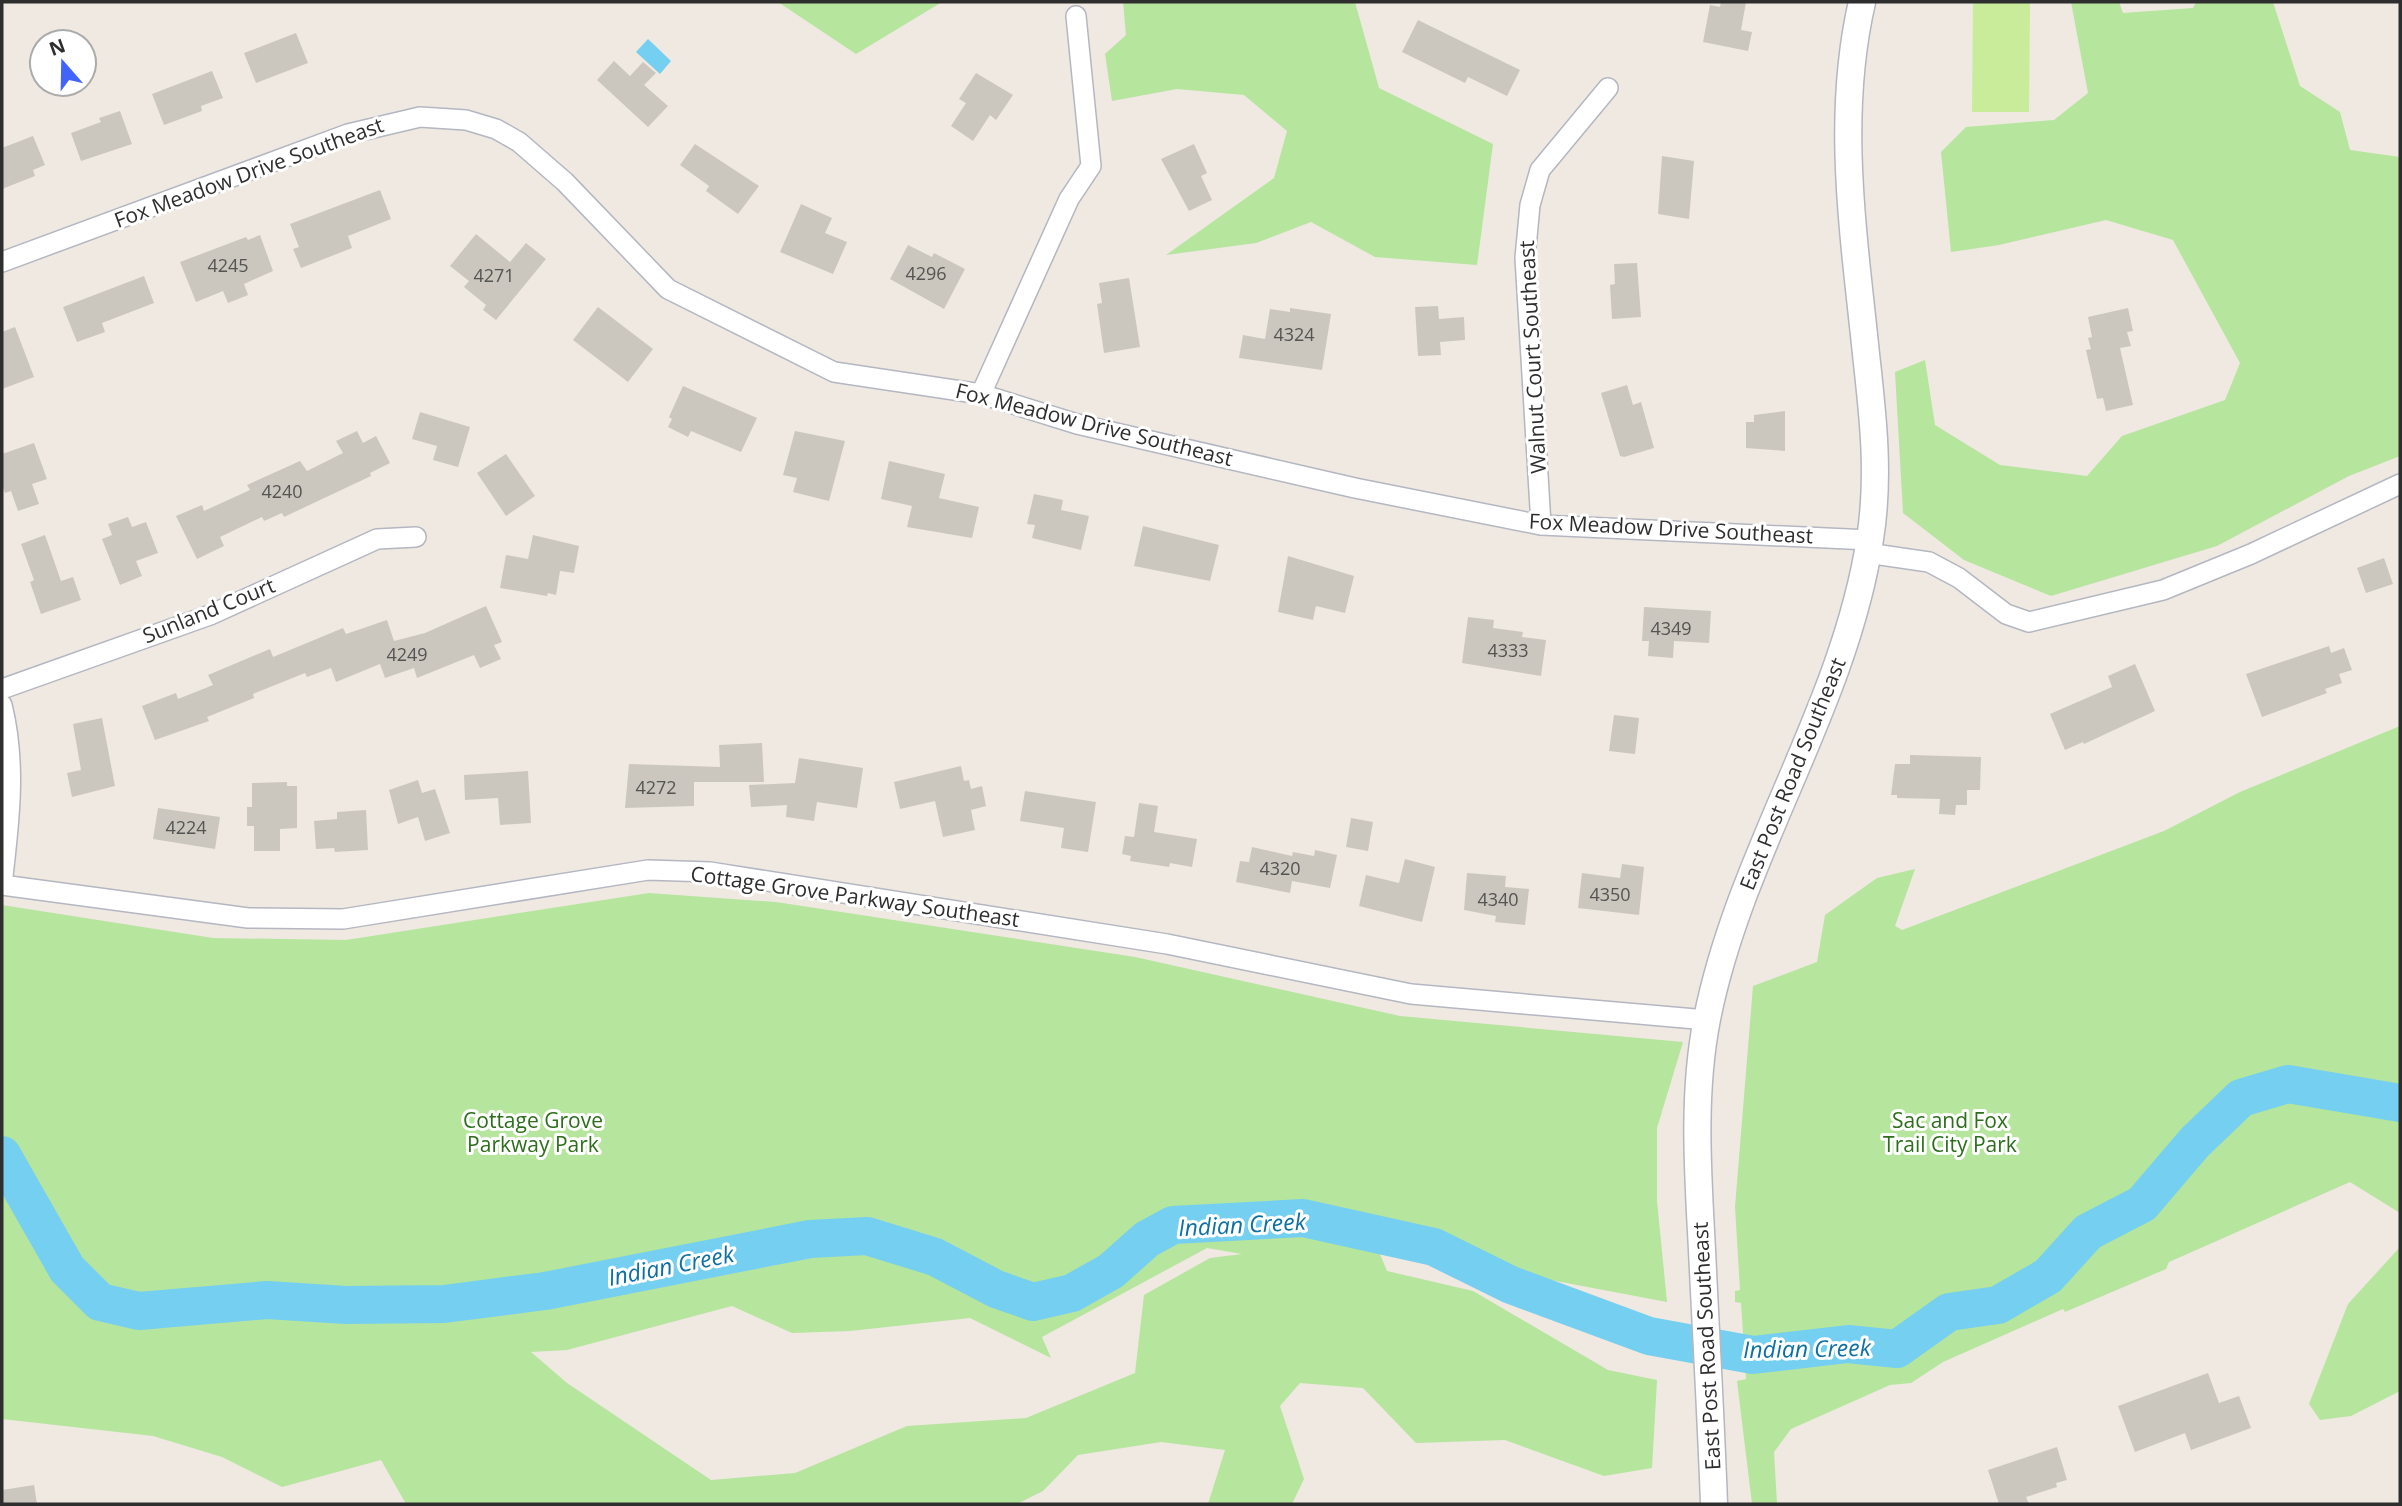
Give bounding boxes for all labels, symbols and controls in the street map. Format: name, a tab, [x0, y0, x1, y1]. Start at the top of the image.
north arrow	[28, 28, 98, 98]
text: N	[45, 32, 69, 62]
street label: Fox Meadow Drive Southeast	[110, 110, 387, 234]
street label: Walnut Court Southeast	[1512, 240, 1552, 474]
house number: 4245	[207, 253, 249, 277]
house number: 4296	[905, 261, 947, 285]
house number: 4271	[473, 263, 515, 287]
house number: 4324	[1273, 322, 1315, 346]
street label: Fox Meadow Drive Southeast	[953, 376, 1236, 472]
house number: 4240	[261, 479, 303, 503]
street label: Fox Meadow Drive Southeast	[1528, 507, 1814, 549]
street label: Sunland Court	[138, 571, 279, 649]
house number: 4349	[1650, 616, 1692, 640]
house number: 4333	[1487, 638, 1529, 662]
house number: 4249	[386, 642, 428, 666]
street label: East Post Road Southeast	[1733, 653, 1852, 894]
house number: 4272	[635, 775, 677, 799]
house number: 4224	[165, 815, 207, 839]
house number: 4320	[1259, 856, 1301, 880]
street label: Cottage Grove Parkway Southeast	[689, 859, 1021, 933]
house number: 4350	[1589, 882, 1631, 906]
house number: 4340	[1477, 887, 1519, 911]
park label: Cottage Grove Parkway Park	[463, 1106, 603, 1158]
park label: Sac and Fox Trail City Park	[1883, 1106, 2017, 1158]
water label: Indian Creek	[1177, 1205, 1307, 1243]
street label: East Post Road Southeast	[1686, 1221, 1726, 1471]
water label: Indian Creek	[605, 1237, 737, 1293]
water label: Indian Creek	[1743, 1331, 1872, 1365]

